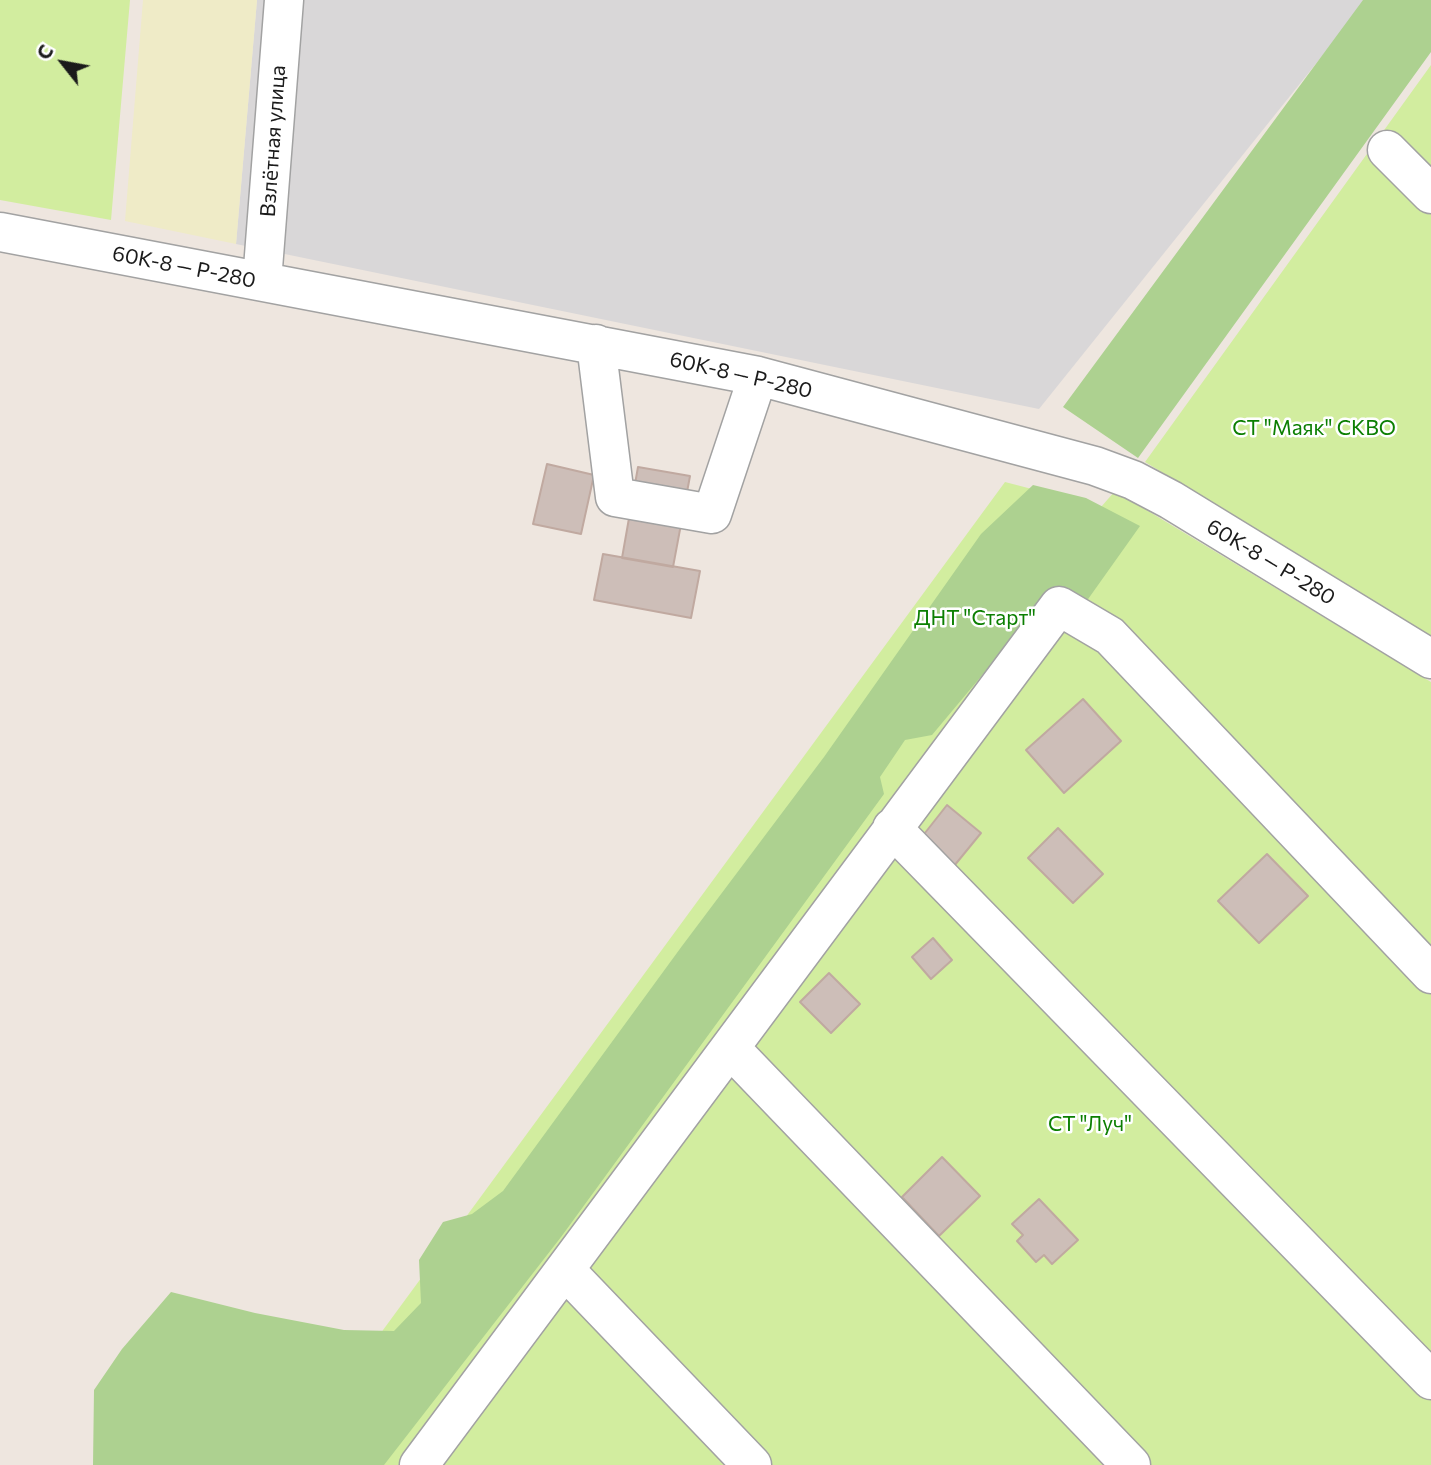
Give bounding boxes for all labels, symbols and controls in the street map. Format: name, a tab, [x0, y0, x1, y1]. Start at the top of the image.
north arrow	[28, 28, 98, 98]
text: С	[31, 40, 58, 63]
street label: Взлётная улица	[255, 64, 291, 218]
street label: 60К-8 — Р-280	[110, 241, 258, 293]
street label: 60К-8 — Р-280	[667, 346, 815, 404]
park label: СТ "Маяк" СКВО	[1232, 415, 1396, 441]
street label: 60К-8 — Р-280	[1202, 514, 1340, 610]
park label: ДНТ "Старт"	[914, 605, 1036, 631]
park label: СТ "Луч"	[1048, 1111, 1132, 1137]

